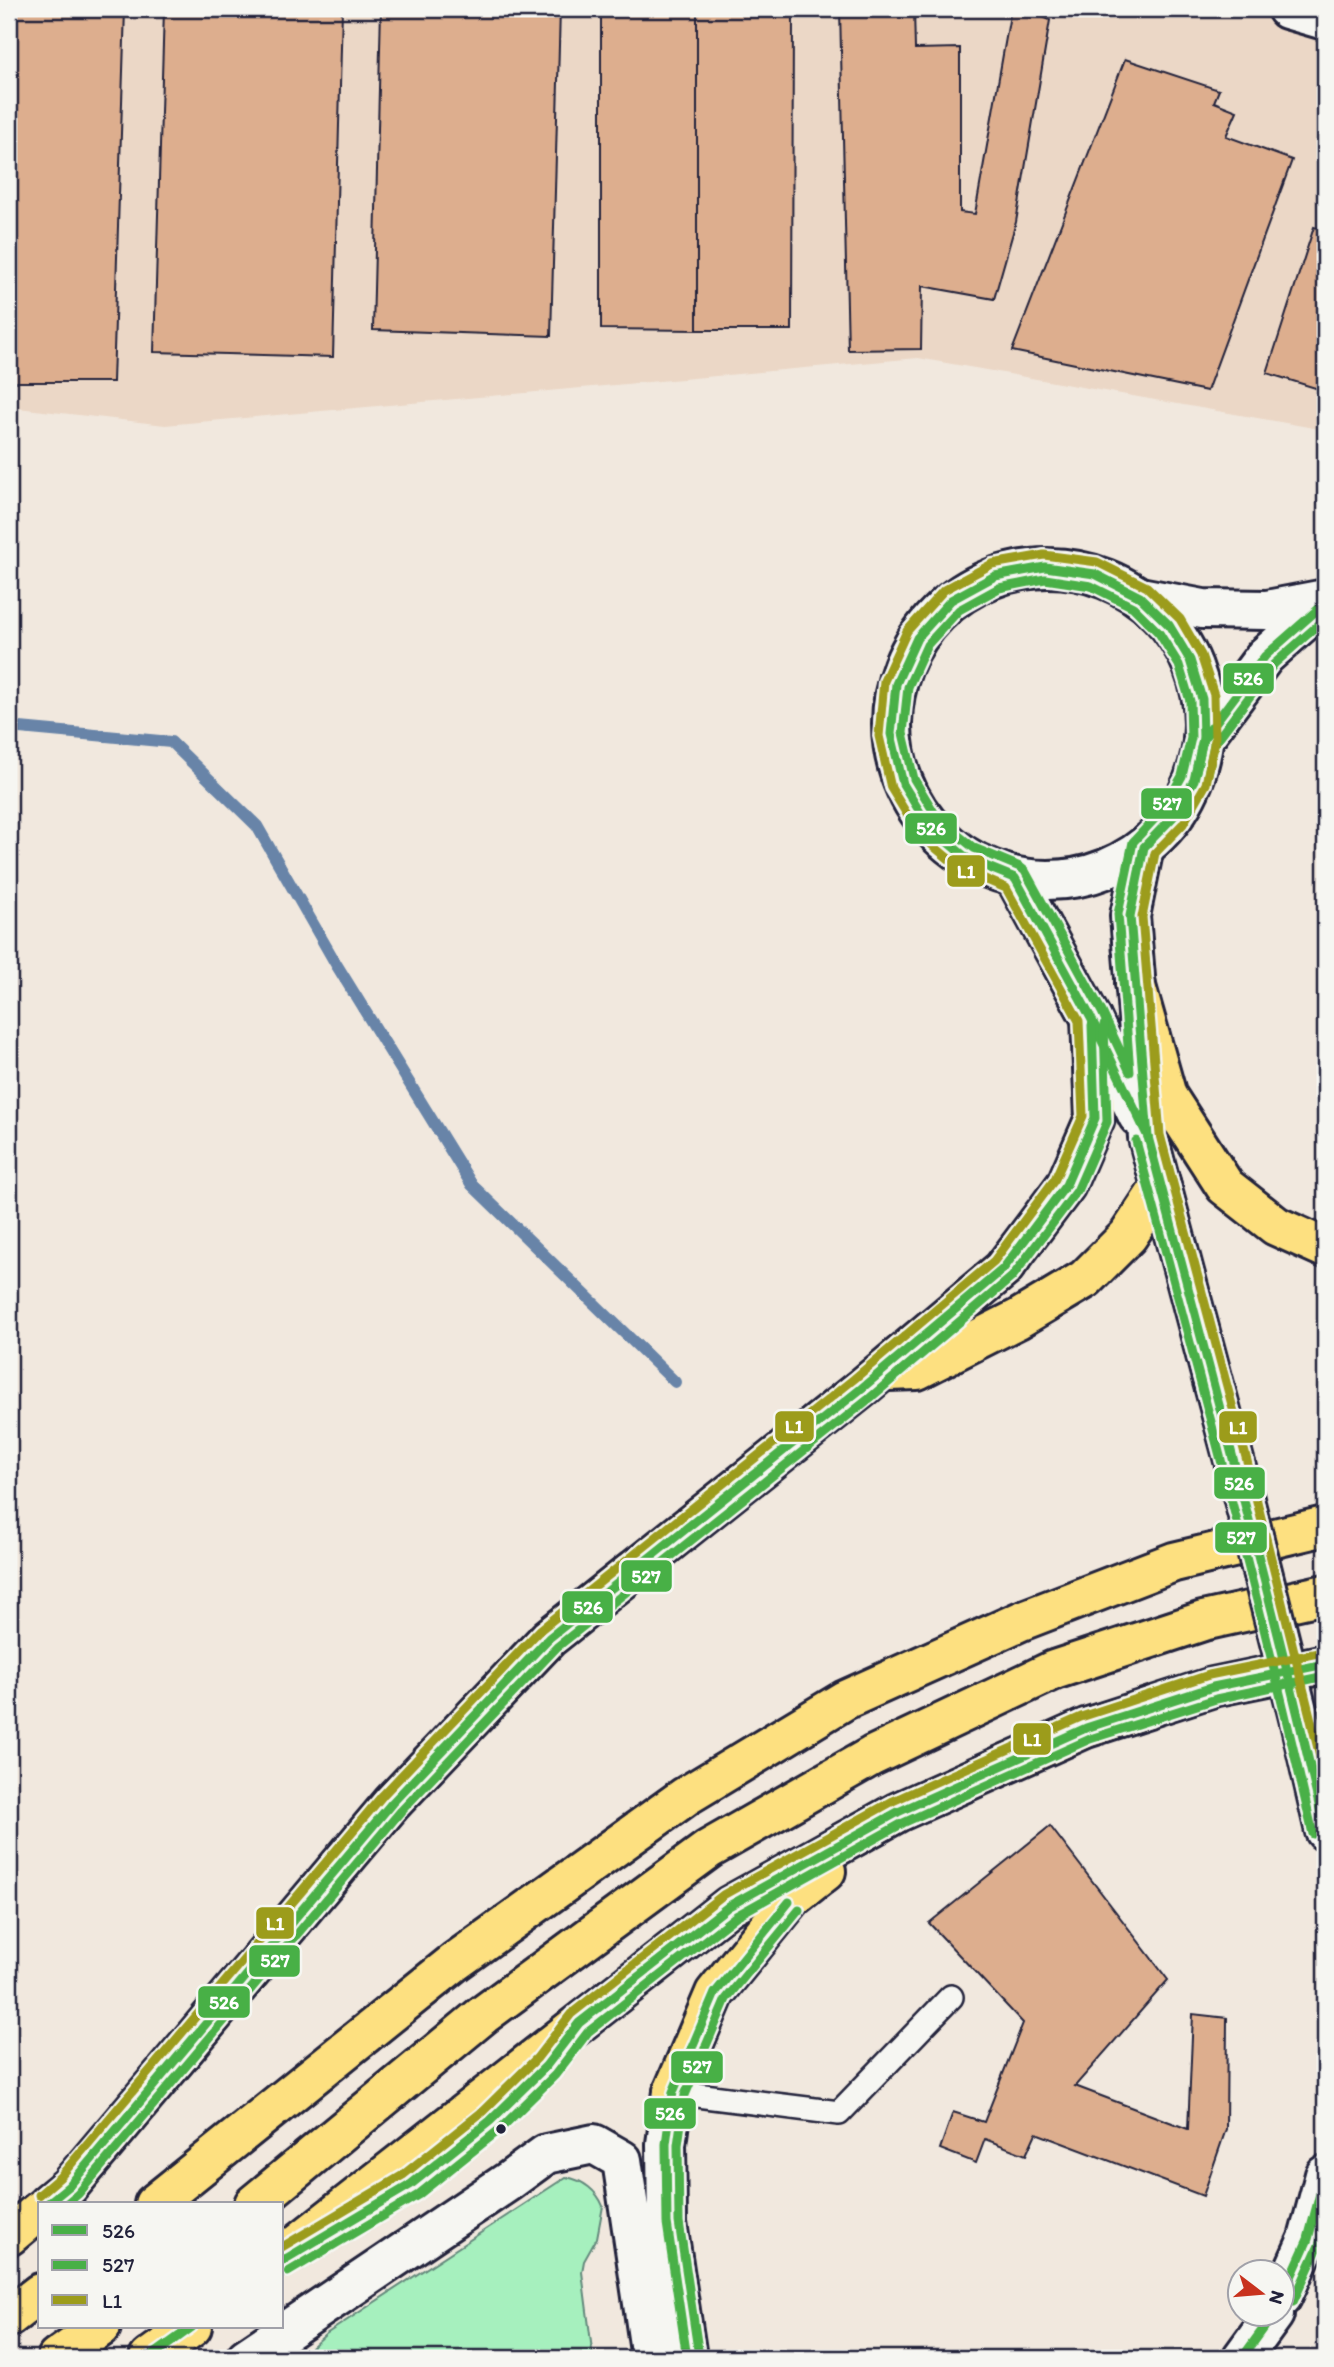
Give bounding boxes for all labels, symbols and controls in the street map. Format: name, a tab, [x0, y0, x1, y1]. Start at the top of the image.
line badge: 526	[1222, 662, 1275, 695]
text: 526	[1233, 667, 1263, 690]
line badge: 527	[1140, 787, 1193, 820]
text: 527	[1152, 792, 1182, 815]
line badge: 526	[904, 812, 958, 845]
text: 526	[916, 817, 946, 840]
line badge: L1	[946, 854, 986, 888]
text: L1	[957, 860, 975, 883]
line badge: L1	[774, 1410, 815, 1443]
line badge: L1	[1218, 1410, 1258, 1444]
text: L1	[785, 1415, 803, 1438]
text: L1	[1229, 1416, 1247, 1439]
line badge: 526	[1213, 1466, 1266, 1500]
text: 526	[1224, 1472, 1254, 1495]
line badge: 527	[1214, 1521, 1268, 1554]
text: 527	[1226, 1526, 1256, 1549]
line badge: 527	[620, 1559, 673, 1593]
text: 527	[631, 1565, 661, 1588]
line badge: 526	[561, 1590, 614, 1624]
text: 526	[573, 1596, 603, 1619]
line badge: L1	[1012, 1722, 1052, 1756]
text: L1	[1023, 1728, 1041, 1751]
line badge: L1	[255, 1906, 295, 1940]
text: L1	[266, 1912, 284, 1935]
line badge: 527	[248, 1944, 301, 1978]
text: 527	[260, 1949, 290, 1972]
line badge: 526	[197, 1985, 251, 2019]
text: 526	[209, 1991, 239, 2014]
line badge: 527	[670, 2050, 724, 2084]
text: 527	[682, 2055, 712, 2078]
line badge: 526	[643, 2097, 697, 2130]
text: 526	[655, 2102, 685, 2125]
unlabelled marker	[494, 2122, 508, 2136]
legend	[38, 2202, 284, 2328]
text: 526	[102, 2218, 135, 2243]
text: 527	[102, 2252, 135, 2277]
north arrow	[1226, 2258, 1296, 2328]
text: L1	[102, 2288, 123, 2313]
text: N	[1264, 2288, 1290, 2307]

